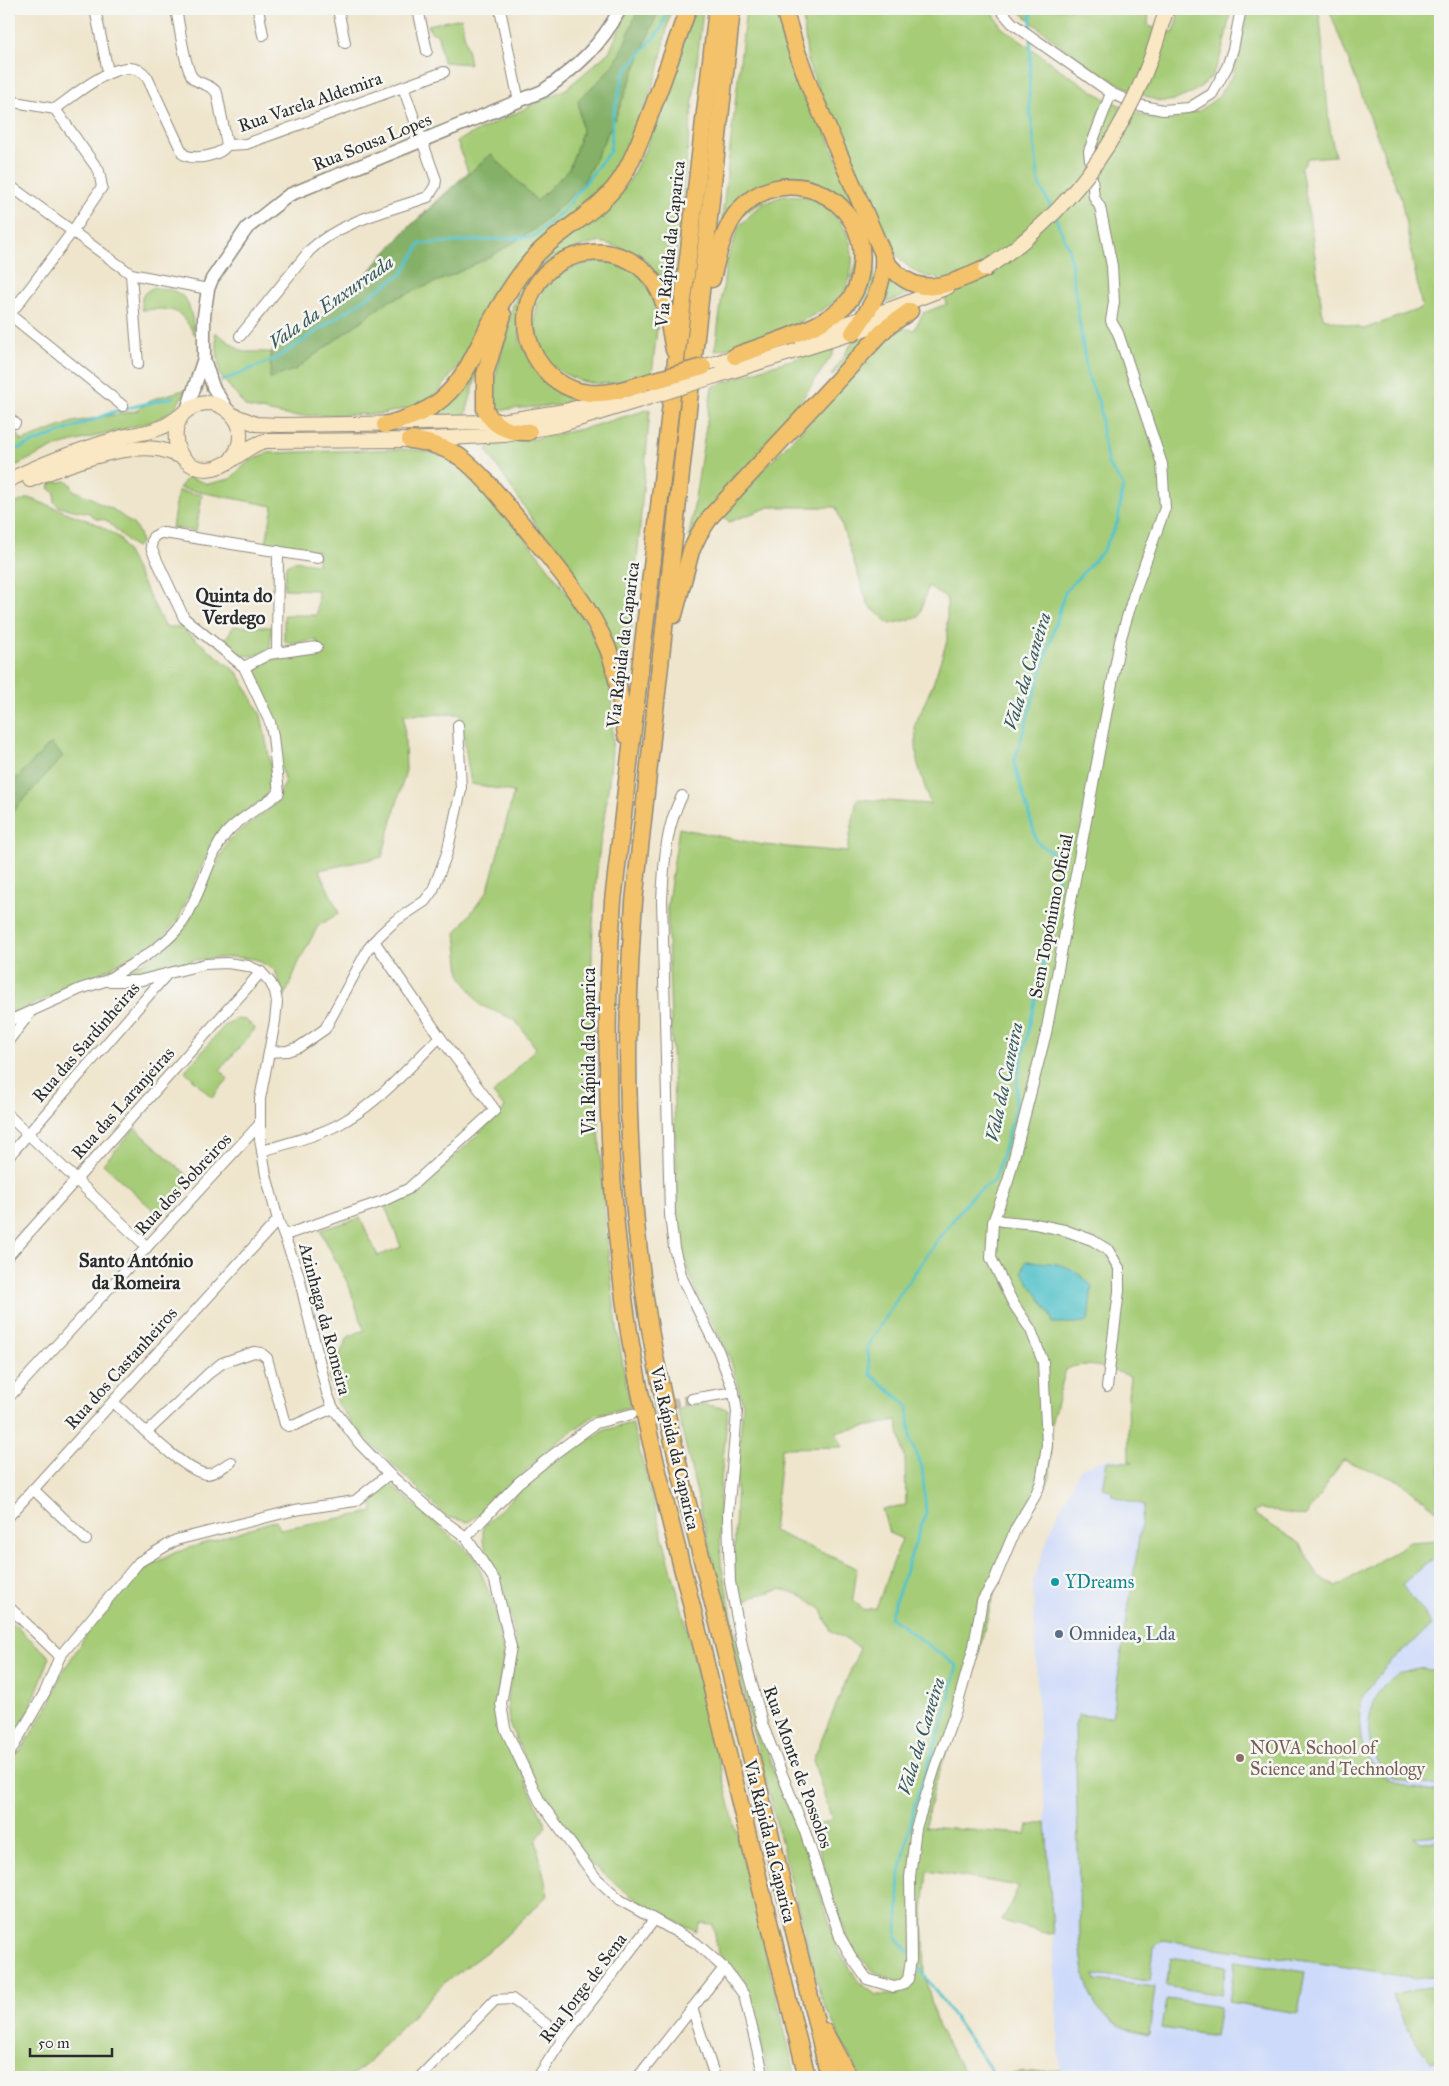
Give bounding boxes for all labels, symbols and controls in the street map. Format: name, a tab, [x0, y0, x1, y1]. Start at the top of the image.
street label: Rua Varela Aldemira	[235, 67, 385, 137]
street label: Rua Sousa Lopes	[309, 108, 435, 176]
street label: Via Rápida da Caparica	[650, 159, 690, 329]
water label: Vala da Enxurrada	[264, 250, 398, 354]
street label: Via Rápida da Caparica	[602, 560, 644, 730]
district label: Quinta do Verdego	[195, 584, 273, 630]
water label: Vala da Caneira	[998, 609, 1056, 733]
street label: Sem Topónimo Oficial	[1024, 832, 1078, 1000]
street label: Via Rápida da Caparica	[578, 967, 600, 1136]
street label: Rua das Sardinheiras	[28, 977, 144, 1107]
water label: Vala da Caneira	[980, 1020, 1028, 1144]
street label: Rua das Laranjeiras	[67, 1042, 179, 1164]
street label: Rua dos Sobreiros	[130, 1128, 236, 1240]
street label: Azinhaga da Romeira	[293, 1240, 356, 1398]
district label: Santo António da Romeira	[79, 1249, 193, 1294]
street label: Rua dos Castanheiros	[60, 1302, 182, 1434]
street label: Via Rápida da Caparica	[645, 1363, 705, 1532]
place label: YDreams	[1065, 1571, 1134, 1593]
marker: YDreams	[1049, 1576, 1061, 1588]
place label: Omnidea, Lda	[1069, 1623, 1176, 1645]
marker: Omnidea, Lda	[1053, 1628, 1065, 1640]
water label: Vala da Caneira	[892, 1674, 950, 1798]
street label: Rua Monte de Possolos	[758, 1683, 838, 1851]
place label: NOVA School of Science and Technology	[1250, 1737, 1426, 1781]
marker: NOVA School of Science and Technology	[1234, 1752, 1246, 1764]
street label: Via Rápida da Caparica	[739, 1756, 801, 1925]
street label: Rua Jorge de Sena	[535, 1928, 632, 2048]
scale bar	[30, 2026, 112, 2058]
text: 50 m	[38, 2034, 70, 2052]

